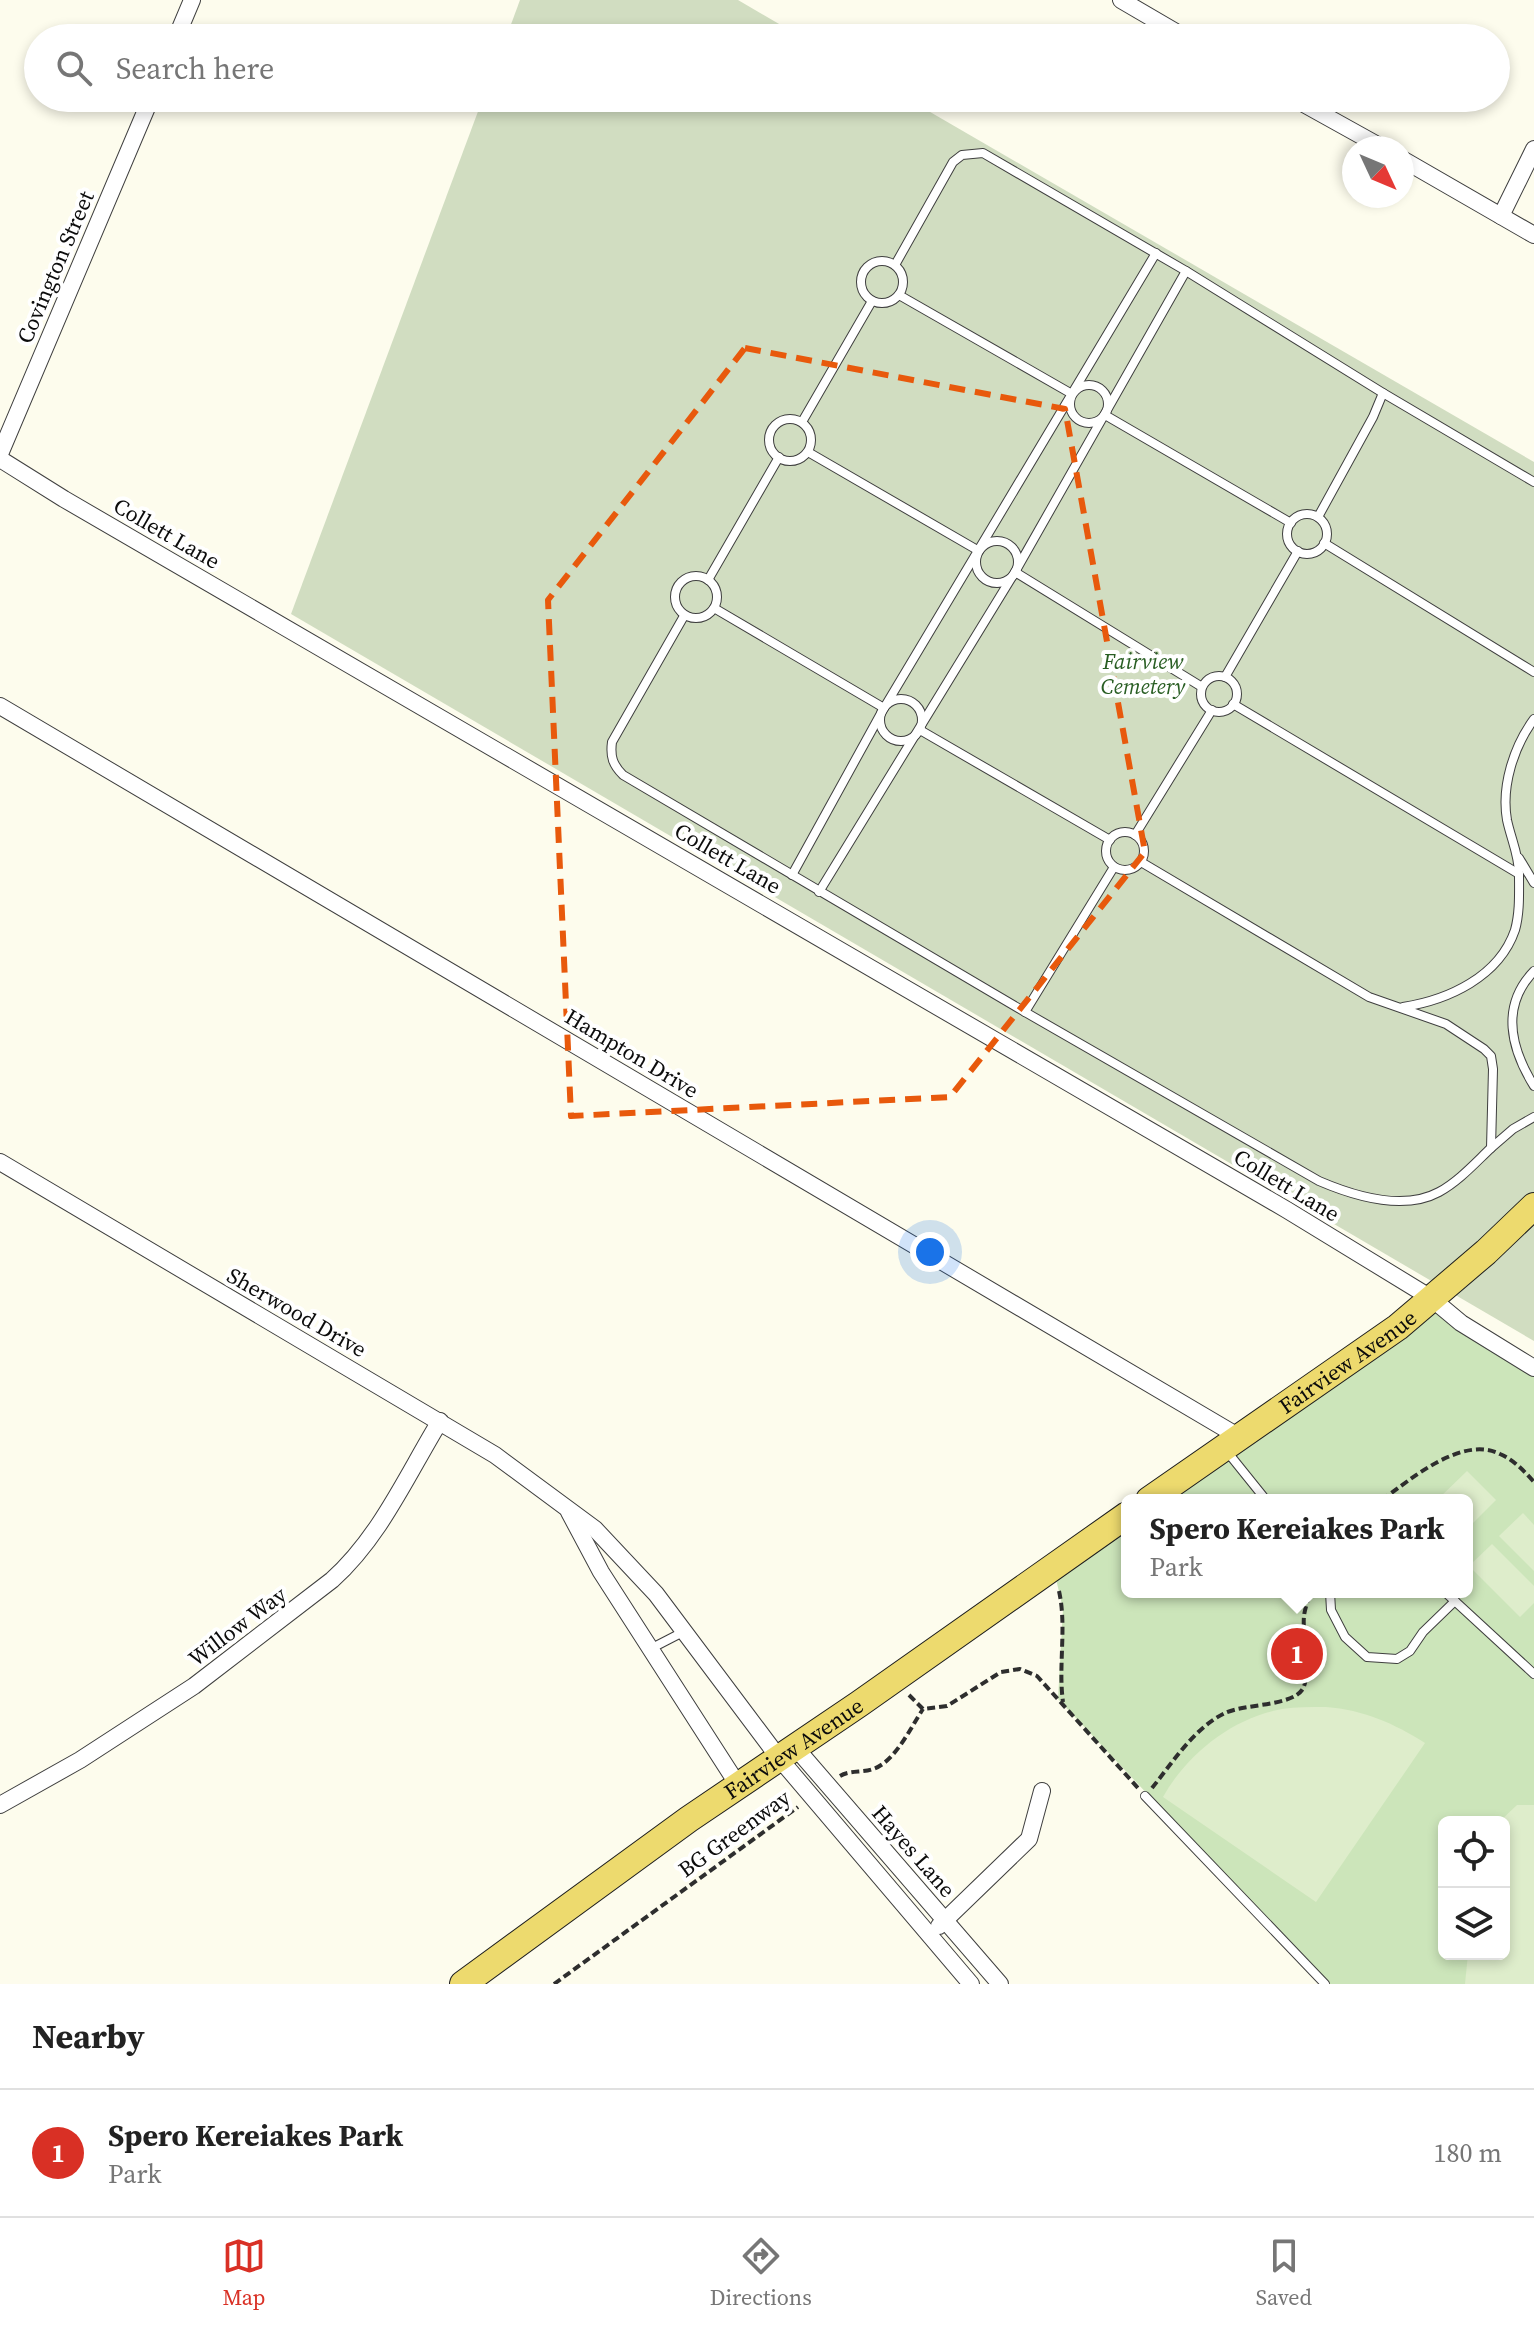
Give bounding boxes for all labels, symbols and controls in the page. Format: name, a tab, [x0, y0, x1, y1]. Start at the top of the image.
search box	[24, 24, 1510, 112]
icon: search	[52, 46, 96, 90]
text: Search here	[116, 48, 274, 89]
north arrow	[1342, 136, 1414, 208]
street label: Covington Street	[9, 185, 101, 348]
street label: Collett Lane	[108, 490, 226, 576]
park label: Fairview Cemetery	[1101, 646, 1186, 701]
street label: Collett Lane	[669, 815, 787, 901]
street label: Hampton Drive	[560, 1001, 704, 1105]
street label: Collett Lane	[1229, 1142, 1345, 1228]
your location	[910, 1232, 950, 1272]
street label: Sherwood Drive	[222, 1260, 372, 1364]
street label: Fairview Avenue	[1273, 1303, 1423, 1420]
popup	[1121, 1494, 1473, 1598]
text: Spero Kereiakes Park	[1149, 1508, 1445, 1549]
text: Park	[1149, 1549, 1203, 1585]
street label: Willow Way	[182, 1579, 293, 1673]
pin: 1	[1271, 1624, 1323, 1684]
street label: Fairview Avenue	[718, 1690, 869, 1806]
street label: BG Greenway	[672, 1782, 797, 1884]
street label: Hayes Lane	[865, 1798, 963, 1904]
map controls	[1438, 1816, 1510, 1960]
button: locate	[1438, 1816, 1510, 1888]
button: layers	[1438, 1888, 1510, 1960]
text: Nearby	[32, 2013, 145, 2059]
text: Spero Kereiakes Park	[108, 2115, 403, 2156]
text: 1	[51, 2135, 65, 2171]
text: 180 m	[1434, 2135, 1502, 2171]
text: Park	[108, 2156, 161, 2192]
tab: Map	[222, 2234, 266, 2312]
tab: Directions	[710, 2234, 812, 2312]
tab: Saved	[1256, 2234, 1312, 2312]

